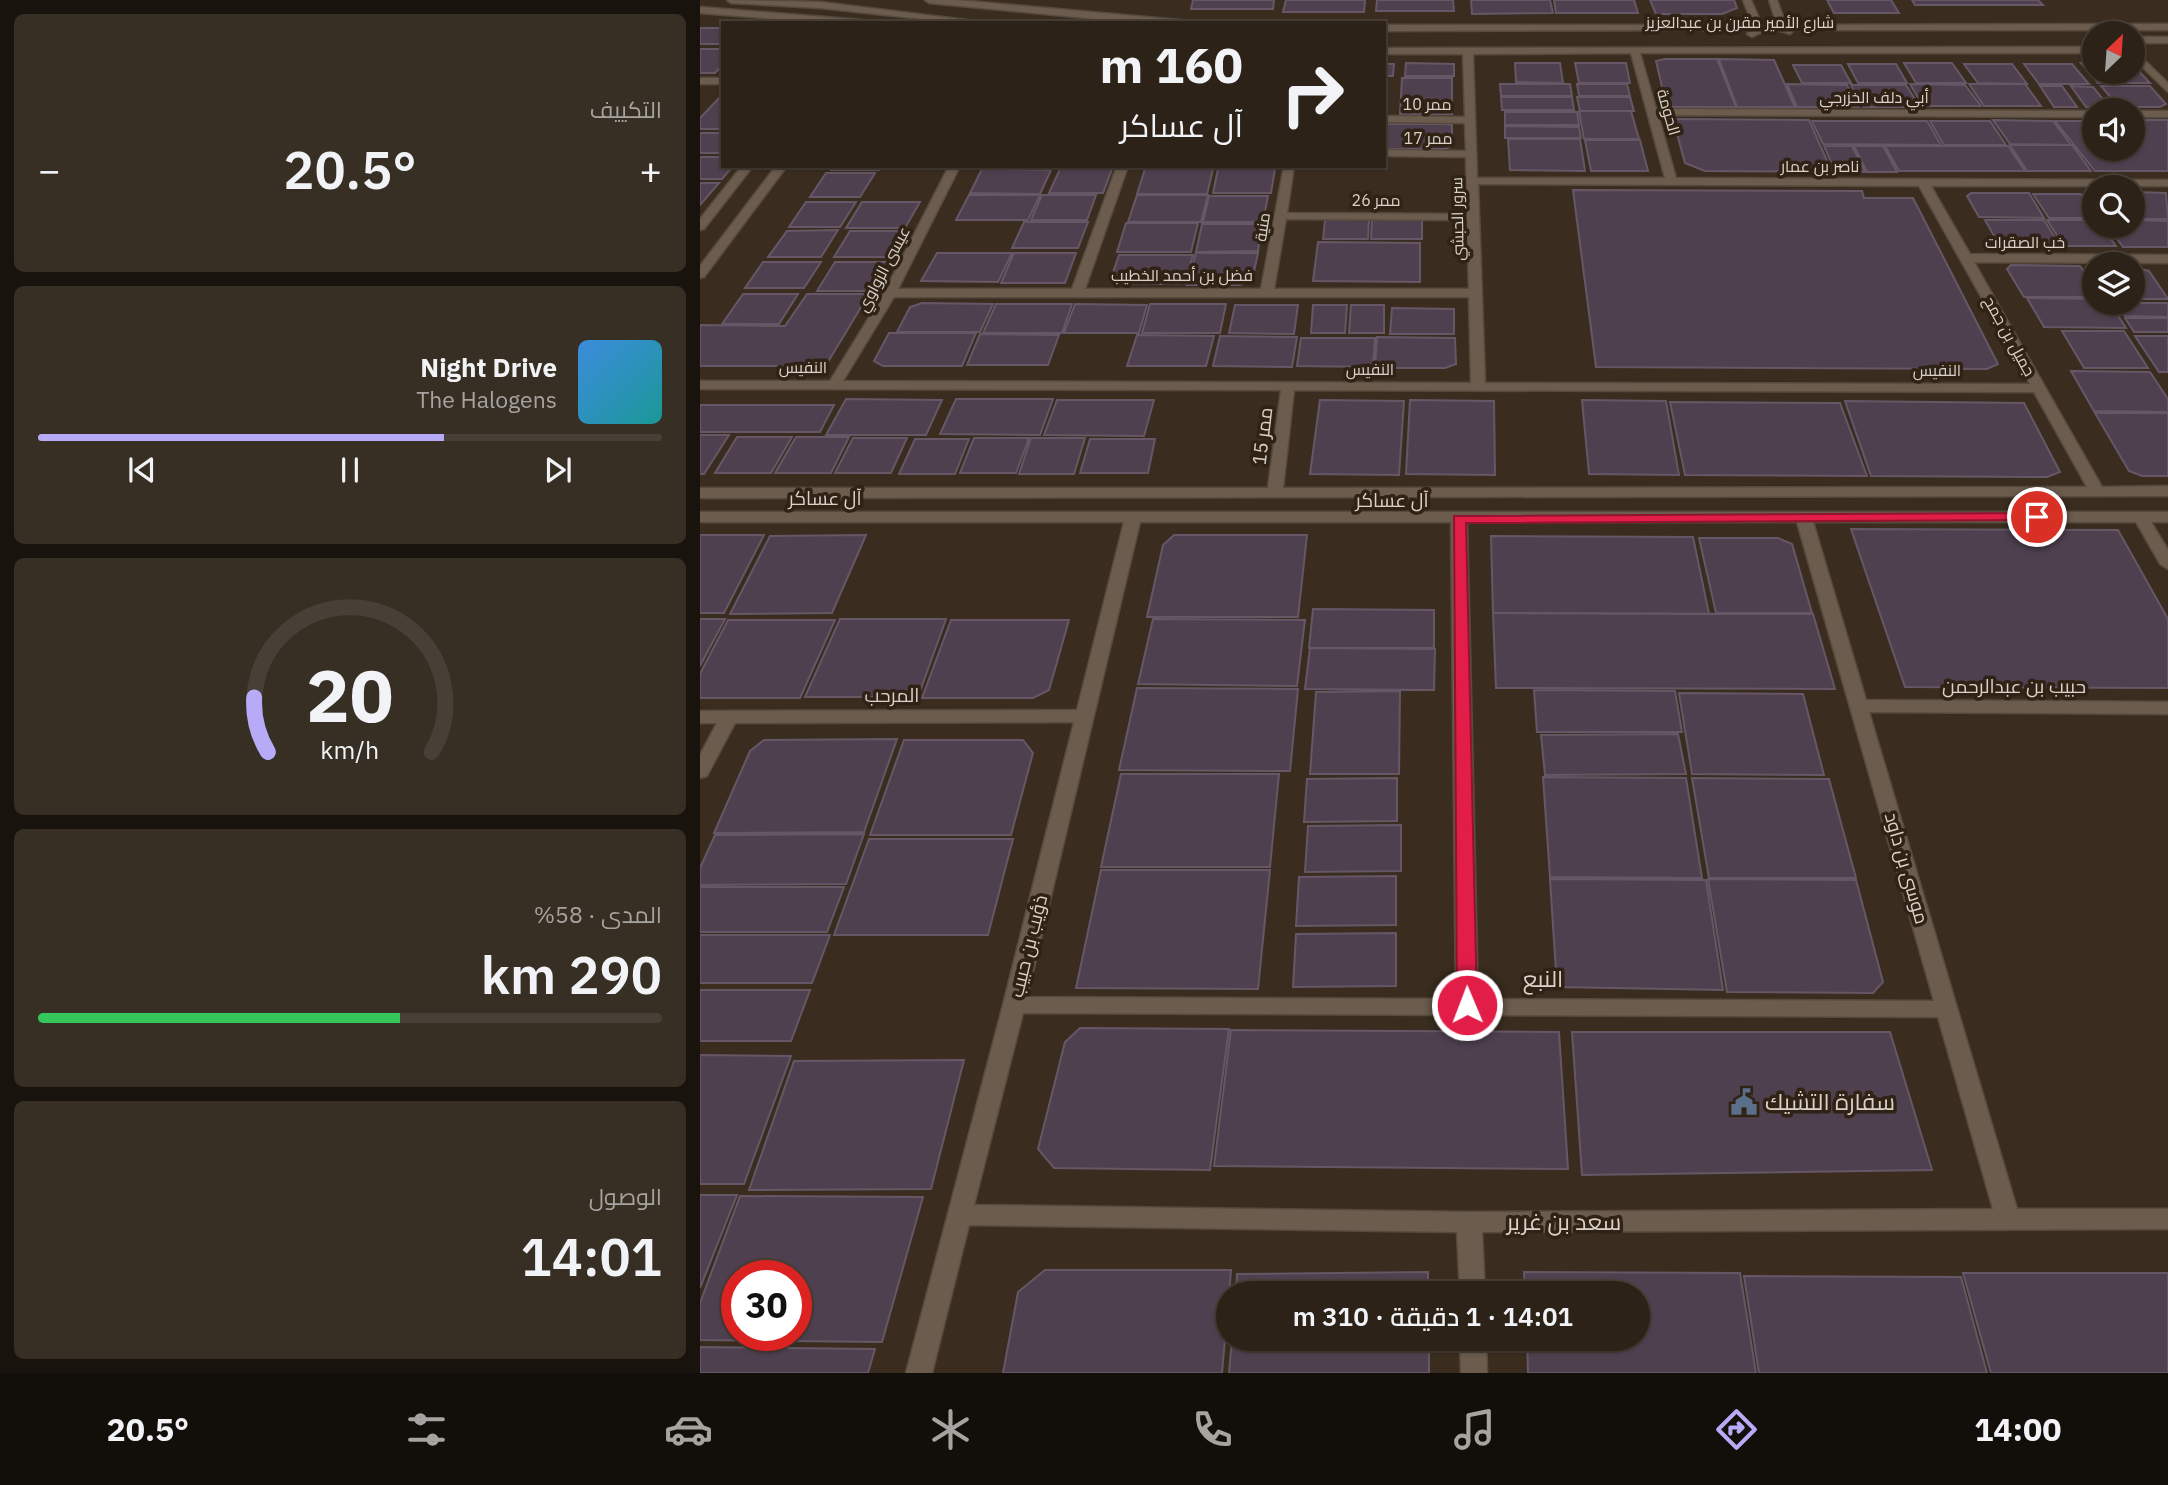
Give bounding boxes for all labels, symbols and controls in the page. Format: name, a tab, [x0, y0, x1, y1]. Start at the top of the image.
street label: شارع الأمير مقرن بن عبدالعزيز	[1645, 12, 1834, 34]
north arrow	[2082, 21, 2146, 84]
map controls	[2082, 21, 2145, 315]
text: 160 m	[1099, 33, 1243, 96]
icon: right	[1267, 49, 1358, 140]
street label: الحومة	[1653, 87, 1685, 137]
street label: أبي دلف الخزرجي	[1819, 87, 1929, 111]
text: التكييف	[590, 94, 662, 124]
street label: ممر 10	[1403, 94, 1451, 114]
button: sound	[2082, 98, 2145, 161]
text: آل عساكر	[1120, 104, 1243, 146]
street label: ممر 17	[1404, 128, 1452, 148]
text: 20.5°	[283, 136, 417, 203]
text: −	[38, 145, 61, 194]
text: +	[639, 145, 662, 194]
street label: ناصر بن عمار	[1780, 156, 1859, 177]
button: search	[2082, 175, 2145, 238]
street label: سرور الحبشي	[1446, 177, 1471, 261]
street label: ممر 26	[1352, 190, 1400, 210]
street label: منية	[1250, 211, 1274, 243]
street label: عيسى الزواوي	[852, 223, 917, 317]
street label: خب الصقرات	[1985, 232, 2065, 252]
button: layers	[2082, 252, 2145, 315]
street label: فضل بن أحمد الخطيب	[1111, 265, 1253, 286]
street label: جميل بن جمح	[1978, 293, 2040, 380]
text: Night Drive	[420, 350, 557, 384]
street label: النفيس	[779, 357, 827, 378]
street label: النفيس	[1346, 359, 1394, 380]
street label: النفيس	[1913, 360, 1961, 381]
text: The Halogens	[416, 384, 557, 414]
street label: ممر 15	[1247, 406, 1277, 466]
icon: previous	[123, 451, 161, 489]
icon: pause	[331, 451, 369, 489]
icon: next	[539, 451, 577, 489]
street label: آل عساكر	[787, 486, 862, 510]
pin	[2007, 487, 2067, 547]
street label: آل عساكر	[1354, 488, 1429, 512]
icon: arrive	[2018, 498, 2056, 536]
text: 20	[306, 648, 394, 743]
street label: حبيب بن عبدالرحمن	[1942, 674, 2086, 698]
street label: المرحب	[865, 683, 919, 707]
text: km/h	[321, 733, 379, 766]
street label: موسى بن داود	[1880, 809, 1934, 927]
street label: ذؤيب بن حبيب	[1004, 892, 1052, 1000]
text: المدى · 58%	[534, 899, 662, 929]
text: 290 km	[481, 941, 662, 1008]
street label: النبع	[1523, 963, 1563, 995]
position arrow	[1430, 968, 1504, 1042]
place label: سفارة التشيك	[1765, 1086, 1895, 1116]
public building icon: سفارة التشيك	[1729, 1087, 1759, 1117]
text: الوصول	[589, 1181, 662, 1211]
street label: سعد بن غرير	[1505, 1206, 1621, 1236]
text: 14:01	[521, 1223, 662, 1290]
speed limit sign: 30	[721, 1260, 812, 1351]
text: 14:01 · 1 دقيقة · 310 m	[1293, 1299, 1573, 1333]
icon: filters	[402, 1405, 451, 1454]
icon: car	[664, 1405, 713, 1454]
icon: climate	[926, 1405, 975, 1454]
icon: phone	[1188, 1405, 1237, 1454]
icon: music	[1450, 1405, 1499, 1454]
icon: directions	[1712, 1405, 1761, 1454]
text: 20.5°	[107, 1408, 189, 1450]
text: 14:00	[1974, 1408, 2062, 1450]

